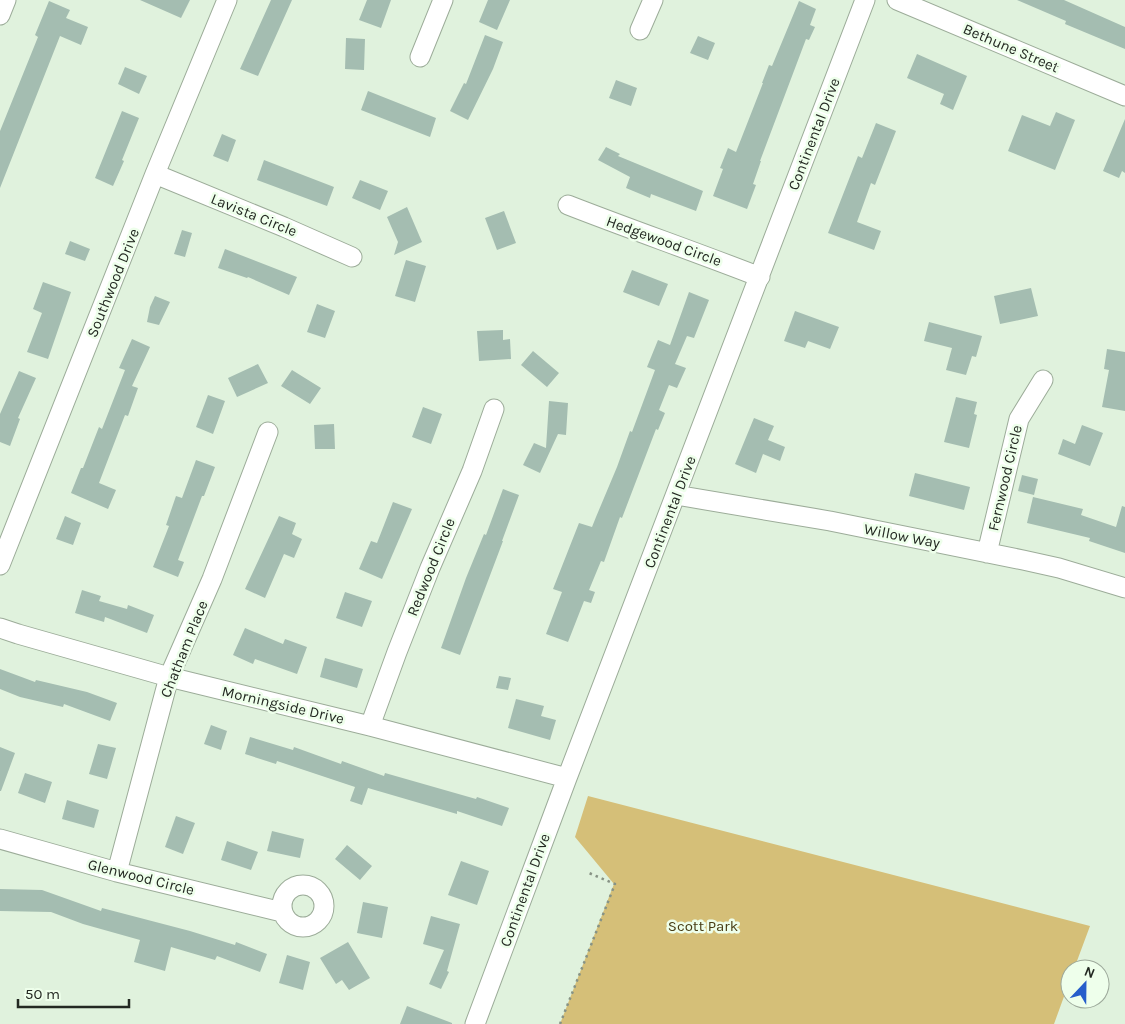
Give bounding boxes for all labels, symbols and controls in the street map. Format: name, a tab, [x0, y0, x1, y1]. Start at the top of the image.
street label: Bethune Street	[960, 20, 1062, 76]
street label: Continental Drive	[784, 75, 844, 193]
street label: Lavista Circle	[208, 190, 300, 240]
street label: Hedgewood Circle	[604, 212, 724, 270]
street label: Southwood Drive	[83, 226, 143, 340]
street label: Fernwood Circle	[984, 423, 1026, 533]
street label: Continental Drive	[640, 453, 700, 571]
street label: Redwood Circle	[403, 515, 459, 619]
street label: Willow Way	[862, 520, 942, 552]
street label: Chatham Place	[156, 598, 212, 700]
street label: Morningside Drive	[220, 682, 346, 728]
street label: Continental Drive	[496, 831, 554, 949]
street label: Glenwood Circle	[86, 855, 196, 899]
park label: Scott Park	[668, 917, 738, 935]
north arrow	[1060, 959, 1110, 1009]
text: N	[1082, 963, 1098, 982]
scale bar	[18, 976, 129, 1008]
text: 50 m	[25, 985, 60, 1003]

